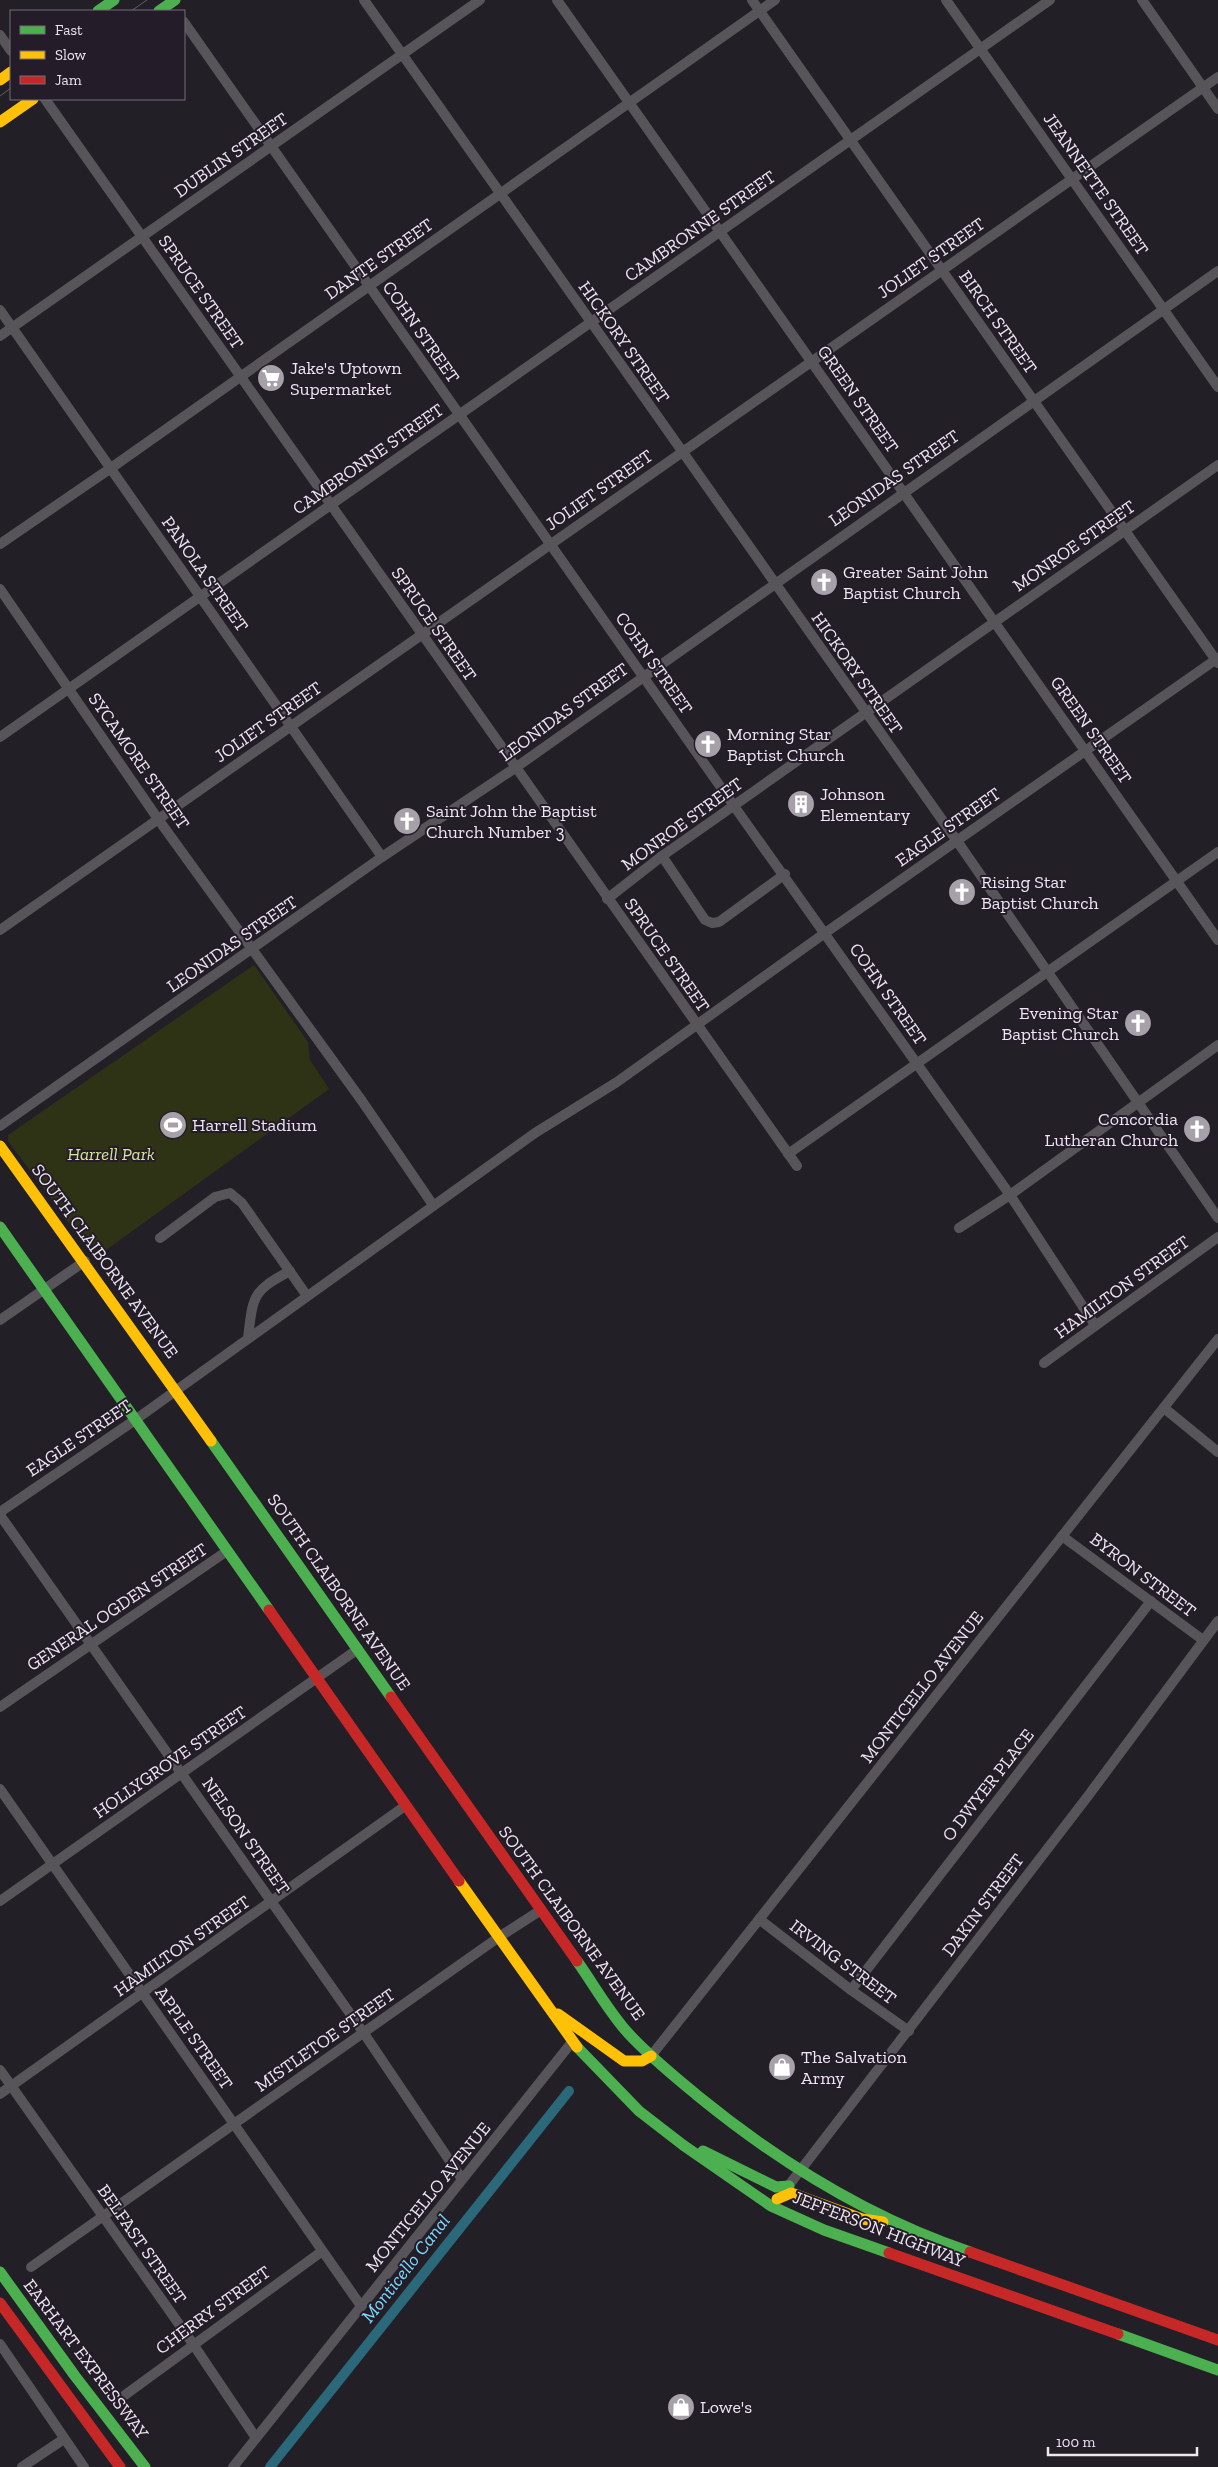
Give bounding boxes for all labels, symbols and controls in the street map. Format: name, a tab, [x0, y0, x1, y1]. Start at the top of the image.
legend	[10, 10, 185, 100]
text: Fast	[55, 21, 83, 39]
text: Slow	[55, 46, 87, 64]
text: Jam	[55, 71, 82, 89]
street label: DUBLIN STREET	[170, 108, 292, 202]
street label: JEANNETTE STREET	[1039, 109, 1153, 259]
street label: CAMBRONNE STREET	[620, 166, 780, 286]
street label: JOLIET STREET	[873, 213, 989, 303]
street label: DANTE STREET	[321, 214, 437, 304]
street label: SPRUCE STREET	[154, 231, 248, 353]
street label: BIRCH STREET	[954, 266, 1042, 378]
street label: COHN STREET	[378, 277, 464, 387]
street label: HICKORY STREET	[574, 277, 674, 407]
street label: GREEN STREET	[813, 341, 903, 457]
place label: Jake's Uptown Supermarket	[290, 357, 402, 400]
supermarket icon: Jake's Uptown Supermarket	[256, 363, 286, 393]
street label: CAMBRONNE STREET	[288, 399, 448, 519]
street label: LEONIDAS STREET	[825, 425, 963, 531]
street label: JOLIET STREET	[541, 445, 657, 535]
street label: MONROE STREET	[1008, 496, 1140, 596]
street label: PANOLA STREET	[157, 512, 253, 636]
place label: Greater Saint John Baptist Church	[843, 561, 989, 604]
street label: SPRUCE STREET	[387, 563, 481, 685]
church icon: Greater Saint John Baptist Church	[809, 567, 839, 597]
street label: COHN STREET	[611, 608, 697, 718]
street label: HICKORY STREET	[807, 608, 907, 738]
street label: LEONIDAS STREET	[495, 658, 633, 766]
street label: GREEN STREET	[1046, 672, 1136, 788]
street label: JOLIET STREET	[210, 677, 326, 767]
street label: SYCAMORE STREET	[84, 688, 194, 834]
place label: Morning Star Baptist Church	[727, 723, 845, 766]
church icon: Morning Star Baptist Church	[693, 729, 723, 759]
street label: MONROE STREET	[617, 773, 747, 875]
place label: Johnson Elementary	[820, 783, 911, 826]
street label: EAGLE STREET	[891, 783, 1005, 871]
building icon: Johnson Elementary	[786, 789, 816, 819]
place label: Saint John the Baptist Church Number 3	[426, 800, 597, 843]
church icon: Saint John the Baptist Church Number 3	[392, 806, 422, 836]
place label: Rising Star Baptist Church	[981, 871, 1099, 914]
church icon: Rising Star Baptist Church	[947, 877, 977, 907]
street label: LEONIDAS STREET	[163, 891, 301, 997]
street label: SPRUCE STREET	[620, 894, 714, 1016]
street label: COHN STREET	[845, 939, 931, 1049]
place label: Evening Star Baptist Church	[1001, 1002, 1119, 1045]
church icon: Evening Star Baptist Church	[1123, 1008, 1153, 1038]
place label: Concordia Lutheran Church	[1045, 1108, 1178, 1151]
sports icon: Harrell Stadium	[158, 1110, 188, 1140]
place label: Harrell Stadium	[192, 1114, 317, 1136]
church icon: Concordia Lutheran Church	[1182, 1114, 1212, 1144]
park label: Harrell Park	[67, 1143, 155, 1165]
street label: SOUTH CLAIBORNE AVENUE	[27, 1159, 183, 1363]
street label: HAMILTON STREET	[1050, 1231, 1194, 1343]
street label: EAGLE STREET	[22, 1395, 136, 1481]
street label: SOUTH CLAIBORNE AVENUE	[263, 1489, 415, 1695]
street label: BYRON STREET	[1086, 1528, 1200, 1622]
street label: GENERAL OGDEN STREET	[22, 1538, 212, 1676]
street label: MONTICELLO AVENUE	[856, 1607, 988, 1767]
street label: HOLLYGROVE STREET	[89, 1701, 251, 1823]
street label: O DWYER PLACE	[937, 1724, 1039, 1846]
street label: NELSON STREET	[197, 1773, 295, 1899]
street label: SOUTH CLAIBORNE AVENUE	[494, 1821, 650, 2025]
street label: DAKIN STREET	[937, 1849, 1029, 1961]
street label: HAMILTON STREET	[110, 1891, 254, 2001]
street label: IRVING STREET	[785, 1915, 901, 2009]
street label: APPLE STREET	[150, 1982, 238, 2094]
street label: MISTLETOE STREET	[251, 1983, 399, 2097]
place label: The Salvation Army	[801, 2046, 907, 2089]
shop icon: The Salvation Army	[767, 2052, 797, 2082]
street label: MONTICELLO AVENUE	[361, 2118, 495, 2276]
street label: BELFAST STREET	[93, 2180, 191, 2308]
street label: JEFFERSON HIGHWAY	[790, 2186, 968, 2272]
water label: Monticello Canal	[356, 2210, 455, 2327]
street label: CHERRY STREET	[151, 2261, 275, 2359]
street label: EARHART EXPRESSWAY	[19, 2275, 153, 2443]
shop icon: Lowe's	[666, 2392, 696, 2422]
place label: Lowe's	[700, 2396, 752, 2418]
scale bar	[1048, 2424, 1197, 2456]
text: 100 m	[1056, 2433, 1095, 2451]

